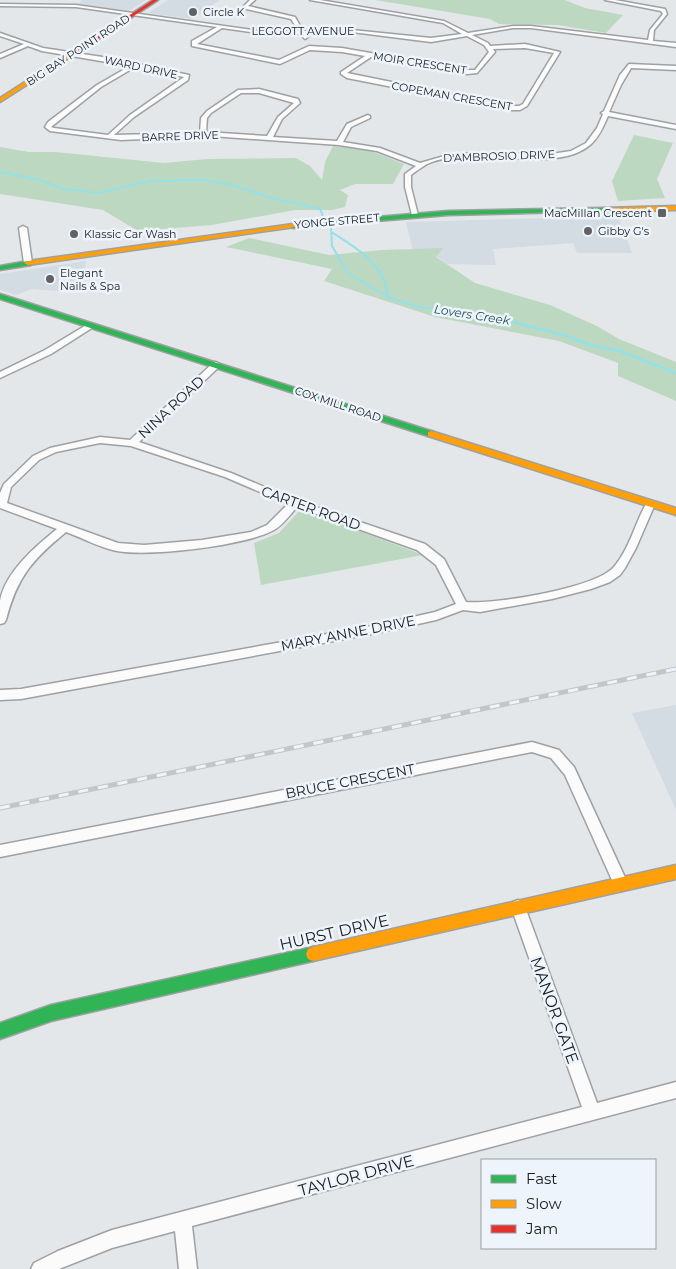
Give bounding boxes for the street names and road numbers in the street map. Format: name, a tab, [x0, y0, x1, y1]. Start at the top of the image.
street label: BIG BAY POINT ROAD	[23, 11, 133, 89]
street label: LEGGOTT AVENUE	[252, 24, 354, 38]
street label: MOIR CRESCENT	[372, 49, 468, 77]
street label: WARD DRIVE	[103, 52, 179, 82]
street label: COPEMAN CRESCENT	[391, 78, 514, 114]
street label: BARRE DRIVE	[141, 128, 219, 144]
street label: D'AMBROSIO DRIVE	[443, 147, 555, 165]
street label: YONGE STREET	[294, 210, 381, 232]
street label: NINA ROAD	[134, 372, 208, 442]
street label: COX MILL ROAD	[293, 383, 383, 425]
street label: CARTER ROAD	[259, 482, 363, 534]
street label: MARY ANNE DRIVE	[279, 611, 417, 655]
street label: BRUCE CRESCENT	[284, 760, 416, 802]
street label: HURST DRIVE	[278, 911, 390, 954]
street label: MANOR GATE	[526, 954, 583, 1066]
street label: TAYLOR DRIVE	[296, 1151, 416, 1200]

